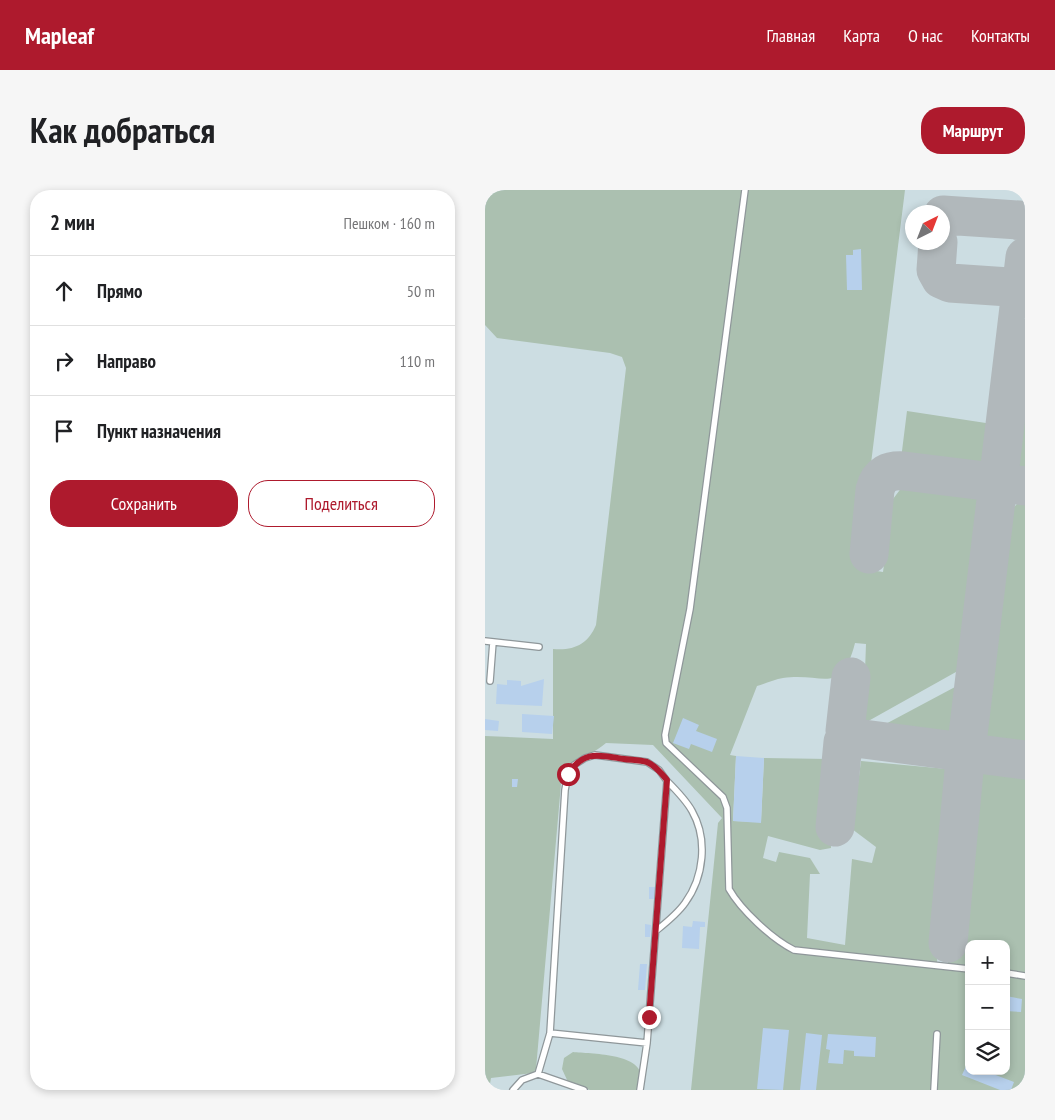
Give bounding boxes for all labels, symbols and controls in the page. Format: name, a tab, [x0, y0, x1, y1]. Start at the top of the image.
text: Mapleaf	[25, 20, 94, 51]
text: Главная	[767, 24, 815, 47]
text: Карта	[843, 24, 880, 47]
text: О нас	[908, 24, 943, 47]
text: Контакты	[971, 24, 1030, 47]
text: Как добраться	[30, 107, 215, 153]
button: Маршрут	[921, 107, 1025, 154]
north arrow	[905, 205, 950, 250]
text: 2 мин	[50, 209, 95, 236]
text: Пешком · 160 m	[344, 213, 435, 233]
icon: ahead	[50, 277, 78, 305]
text: Прямо	[97, 279, 142, 303]
text: 50 m	[407, 281, 435, 301]
icon: right	[50, 347, 78, 375]
text: Направо	[97, 349, 156, 373]
text: 110 m	[400, 351, 435, 371]
icon: arrive	[50, 417, 78, 445]
text: Пункт назначения	[97, 419, 221, 443]
button: Сохранить	[50, 480, 238, 527]
button: Поделиться	[248, 480, 435, 527]
route start	[557, 763, 580, 786]
map controls	[965, 940, 1010, 1075]
button: +	[965, 940, 1010, 985]
button: −	[965, 985, 1010, 1030]
route end	[638, 1006, 661, 1029]
button: layers	[965, 1030, 1010, 1075]

